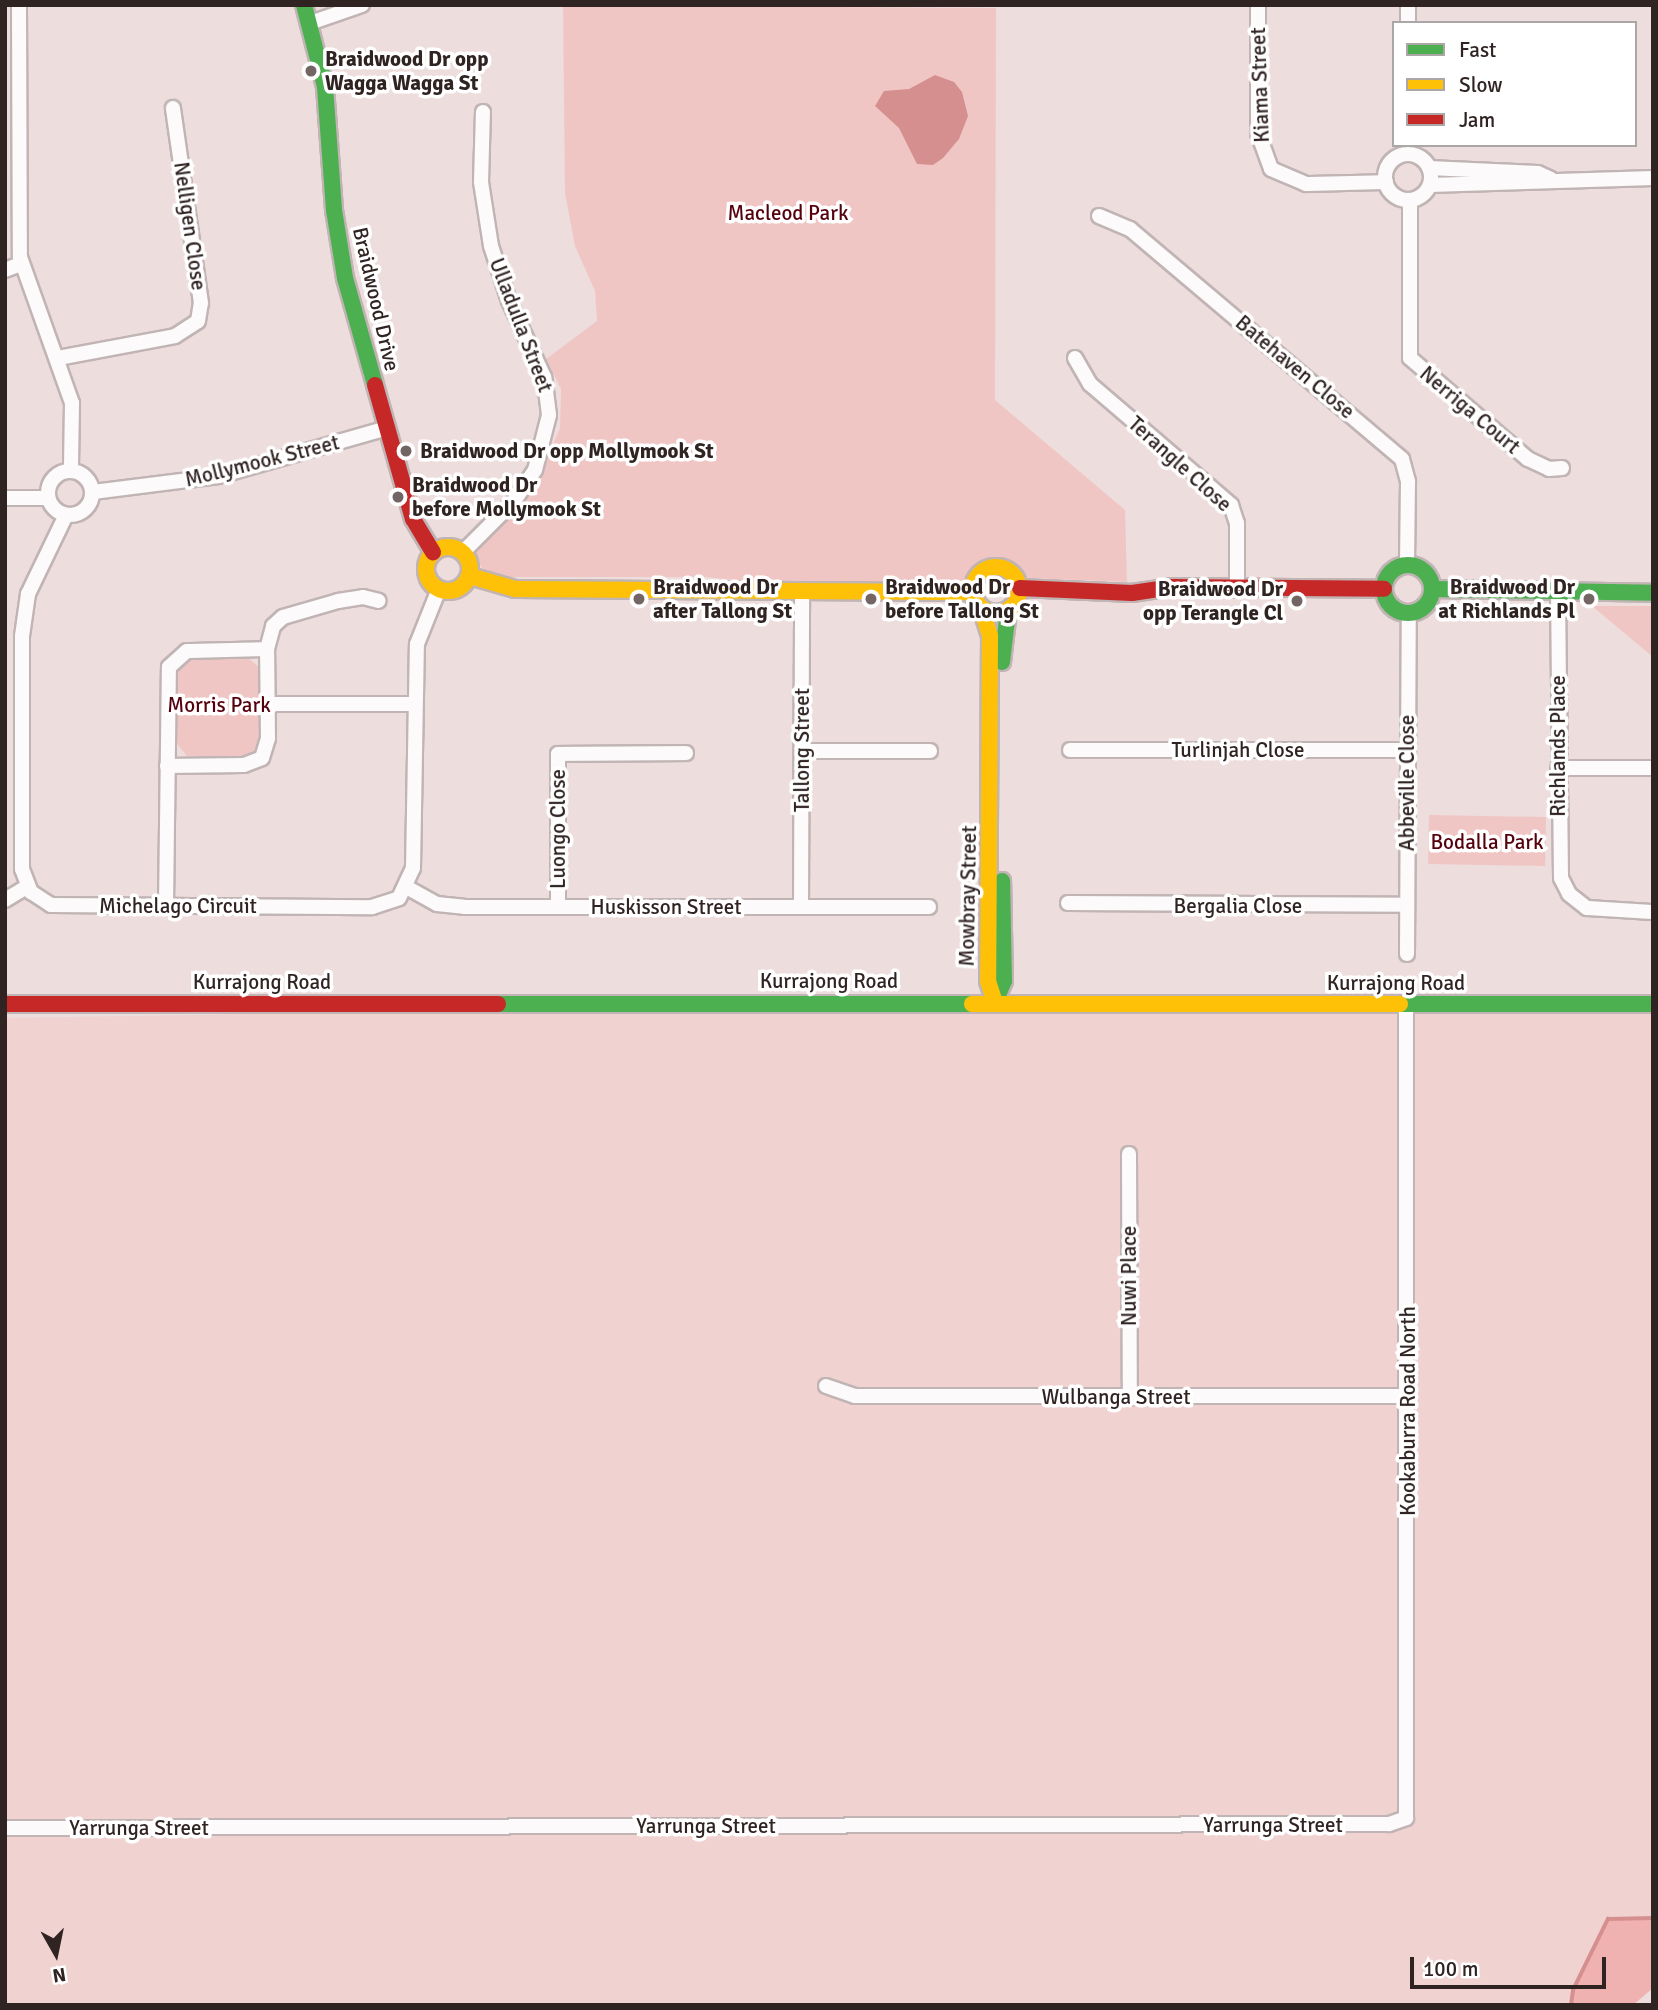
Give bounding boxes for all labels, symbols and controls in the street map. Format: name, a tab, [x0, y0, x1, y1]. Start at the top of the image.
legend	[1392, 21, 1637, 147]
street label: Kiama Street	[1245, 27, 1275, 143]
text: Fast	[1459, 37, 1496, 63]
place label: Braidwood Dr opp Wagga Wagga St	[325, 46, 488, 96]
marker: Braidwood Dr opp Wagga Wagga St	[303, 63, 319, 79]
text: Slow	[1459, 72, 1503, 98]
text: Jam	[1459, 107, 1495, 133]
street label: Nelligen Close	[169, 160, 211, 292]
park label: Macleod Park	[728, 200, 848, 226]
street label: Braidwood Drive	[347, 225, 405, 373]
street label: Ulladulla Street	[484, 254, 558, 396]
street label: Batehaven Close	[1230, 310, 1360, 424]
street label: Nerriga Court	[1415, 361, 1525, 459]
street label: Terangle Close	[1123, 411, 1237, 517]
street label: Mollymook Street	[182, 430, 342, 492]
place label: Braidwood Dr opp Mollymook St	[420, 438, 714, 464]
marker: Braidwood Dr opp Mollymook St	[398, 443, 414, 459]
place label: Braidwood Dr before Mollymook St	[412, 472, 601, 522]
marker: Braidwood Dr before Mollymook St	[390, 489, 406, 505]
place label: Braidwood Dr after Tallong St	[653, 574, 792, 624]
place label: Braidwood Dr before Tallong St	[885, 574, 1039, 624]
place label: Braidwood Dr at Richlands Pl	[1438, 574, 1575, 624]
place label: Braidwood Dr opp Terangle Cl	[1143, 576, 1283, 626]
marker: Braidwood Dr after Tallong St	[631, 591, 647, 607]
marker: Braidwood Dr before Tallong St	[863, 591, 879, 607]
marker: Braidwood Dr at Richlands Pl	[1581, 591, 1597, 607]
marker: Braidwood Dr opp Terangle Cl	[1289, 593, 1305, 609]
street label: Richlands Place	[1545, 675, 1571, 817]
street label: Tallong Street	[789, 688, 815, 812]
park label: Morris Park	[167, 692, 271, 718]
street label: Abbeville Close	[1394, 715, 1420, 851]
street label: Turlinjah Close	[1172, 737, 1304, 763]
street label: Luongo Close	[545, 769, 571, 889]
street label: Mowbray Street	[954, 825, 982, 967]
park label: Bodalla Park	[1430, 829, 1544, 855]
street label: Michelago Circuit	[99, 893, 257, 919]
street label: Bergalia Close	[1174, 893, 1302, 919]
street label: Huskisson Street	[590, 894, 742, 920]
street label: Kurrajong Road	[760, 968, 898, 994]
street label: Kurrajong Road	[193, 969, 331, 995]
street label: Kurrajong Road	[1327, 970, 1465, 996]
street label: Nuwi Place	[1116, 1226, 1142, 1326]
street label: Kookaburra Road North	[1395, 1306, 1421, 1516]
street label: Wulbanga Street	[1041, 1384, 1191, 1410]
street label: Yarrunga Street	[1203, 1812, 1343, 1838]
street label: Yarrunga Street	[636, 1813, 776, 1839]
street label: Yarrunga Street	[69, 1815, 209, 1841]
north arrow	[21, 1919, 91, 1989]
scale bar	[1413, 1944, 1609, 1988]
text: 100 m	[1423, 1956, 1478, 1982]
text: N	[51, 1962, 68, 1988]

